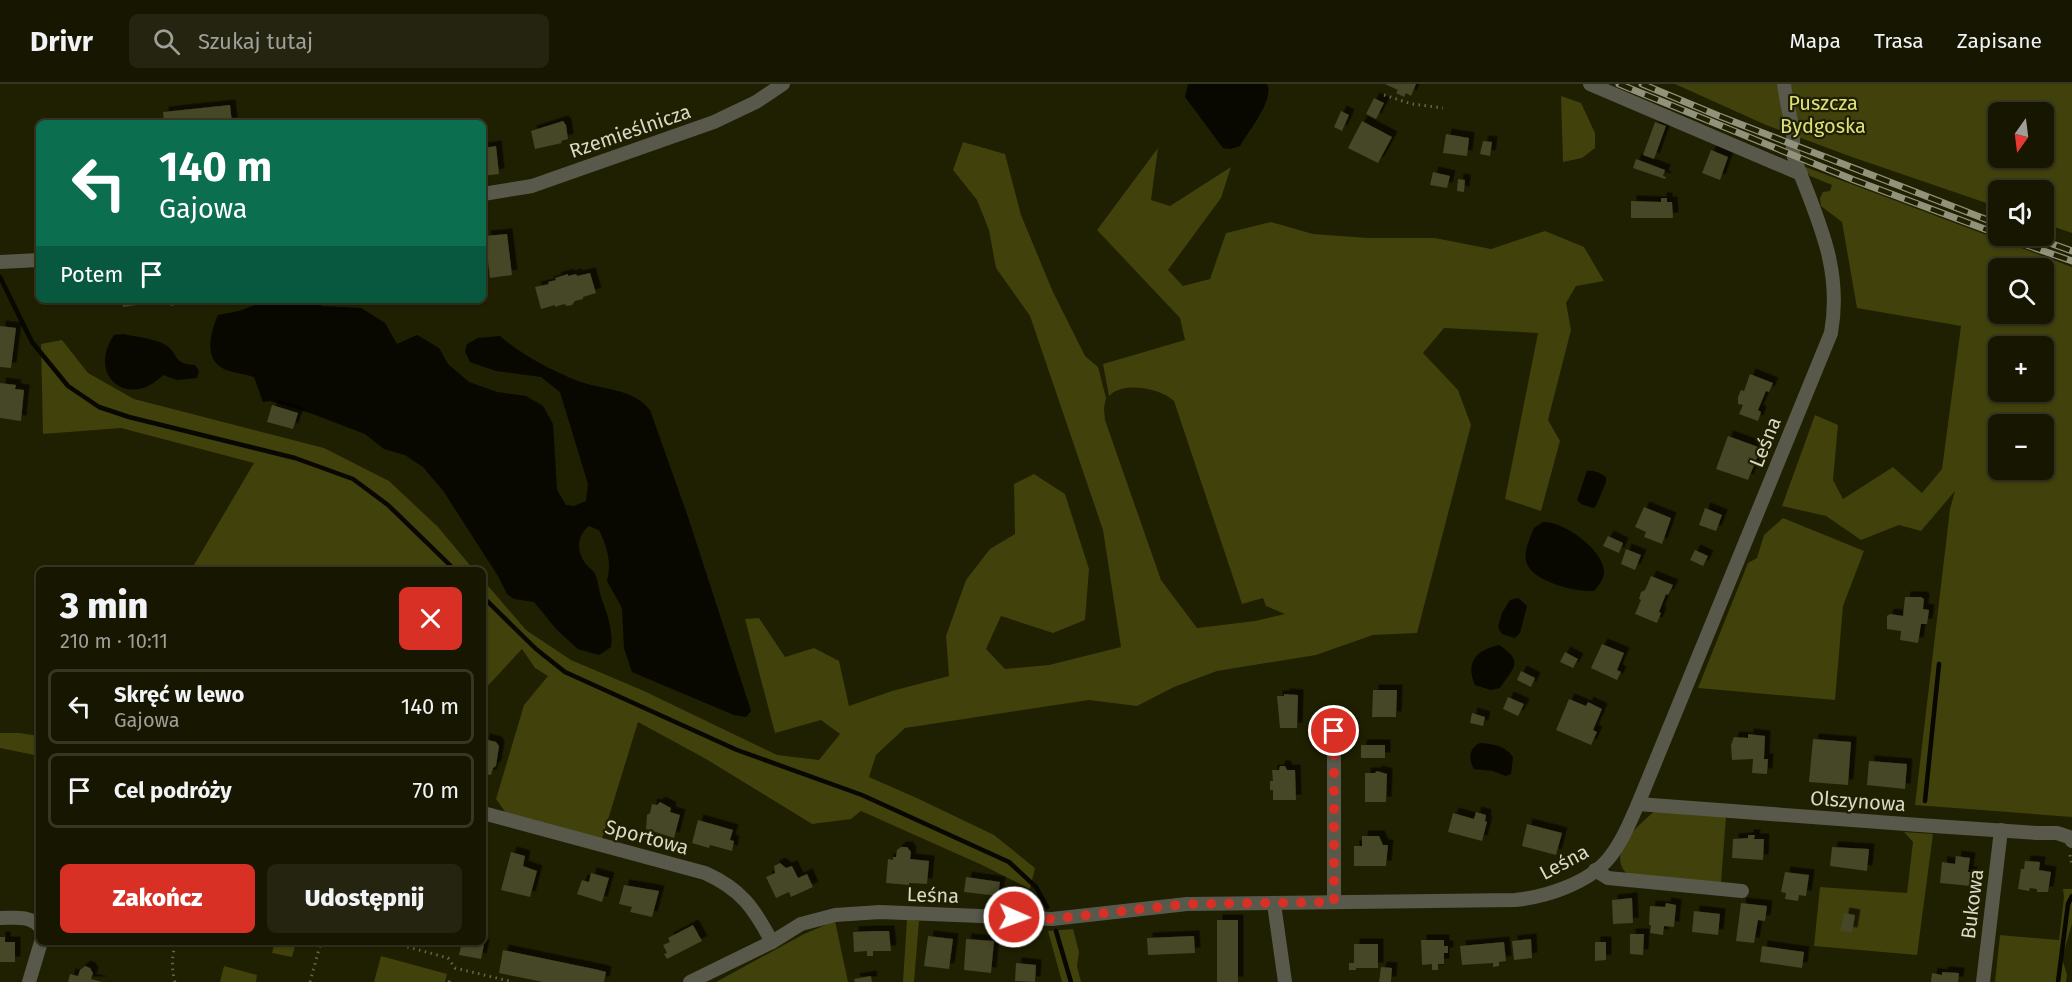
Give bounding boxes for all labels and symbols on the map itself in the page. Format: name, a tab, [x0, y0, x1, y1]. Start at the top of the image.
park label: Puszcza Bydgoska	[1780, 91, 1866, 138]
street label: Rzemieślnicza	[566, 99, 694, 163]
north arrow	[1988, 102, 2054, 168]
street label: Leśna	[1744, 413, 1786, 471]
pin	[1308, 705, 1359, 756]
street label: Olszynowa	[1809, 786, 1907, 816]
street label: Sportowa	[602, 814, 692, 860]
street label: Leśna	[1535, 839, 1593, 885]
street label: Bukowa	[1956, 868, 1988, 940]
street label: Leśna	[906, 882, 960, 908]
position arrow	[982, 885, 1046, 949]

